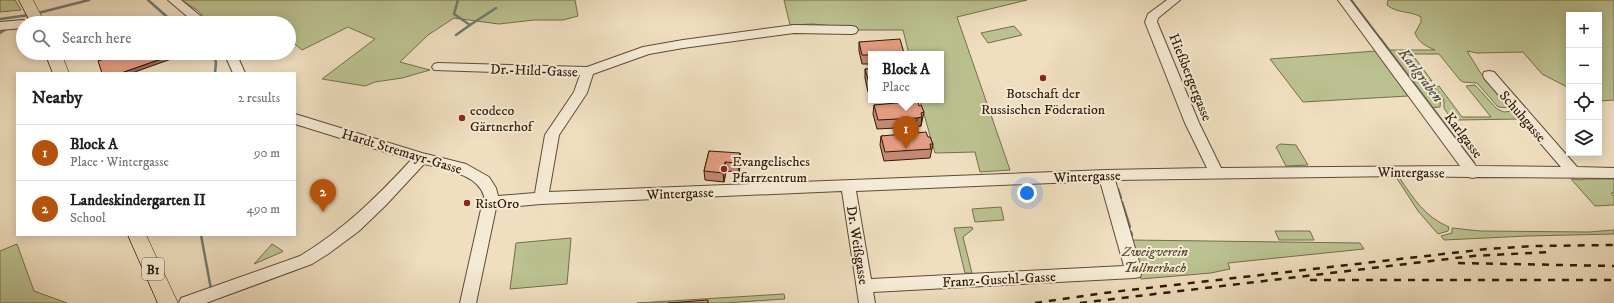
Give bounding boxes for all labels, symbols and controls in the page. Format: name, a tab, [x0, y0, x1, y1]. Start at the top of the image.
map controls	[1566, 12, 1602, 156]
button: +	[1566, 12, 1602, 48]
search box	[16, 16, 296, 60]
icon: search	[30, 27, 52, 49]
text: Search here	[62, 29, 131, 48]
street label: Hießbergergasse	[1164, 31, 1216, 124]
water label: Karlgraben	[1393, 44, 1447, 107]
button: −	[1566, 48, 1602, 84]
popup	[868, 51, 944, 103]
street label: Dr.-Hild-Gasse	[490, 60, 578, 82]
text: Block A	[882, 60, 930, 79]
marker: Botschaft der Russischen Föderation	[1038, 73, 1048, 83]
text: Place	[882, 79, 910, 95]
button: locate	[1566, 84, 1602, 120]
place label: Botschaft der Russischen Föderation	[981, 85, 1106, 119]
text: Nearby	[32, 87, 82, 109]
street label: Schuhgasse	[1495, 87, 1550, 146]
text: 2 results	[238, 90, 280, 106]
place label: ecodeco Gärtnerhof	[470, 102, 535, 136]
street label: Karlgasse	[1440, 109, 1486, 162]
marker: ecodeco Gärtnerhof	[457, 113, 467, 123]
pin: 1	[893, 116, 919, 149]
button: layers	[1566, 120, 1602, 156]
street label: Hardt Stremayr-Gasse	[339, 125, 464, 179]
text: Block A	[70, 135, 118, 154]
text: 1	[43, 145, 47, 161]
text: 90 m	[254, 145, 280, 161]
place label: Evangelisches Pfarrzentrum	[732, 153, 810, 187]
text: Place · Wintergasse	[70, 154, 169, 170]
street label: Wintergasse	[1376, 163, 1445, 183]
marker: Evangelisches Pfarrzentrum	[719, 164, 729, 174]
street label: Wintergasse	[1052, 167, 1121, 187]
pin: 2	[310, 179, 336, 212]
your location	[1017, 183, 1037, 203]
street label: Wintergasse	[645, 184, 714, 204]
text: Landeskindergarten II	[70, 191, 206, 210]
place label: RistOro	[475, 195, 519, 213]
marker: RistOro	[462, 198, 472, 208]
text: 2	[42, 201, 48, 217]
text: 490 m	[246, 201, 280, 217]
street label: Dr. Weißgasse	[842, 204, 872, 286]
text: School	[70, 210, 106, 226]
park label: Zweigverein Tullnerbach	[1121, 243, 1188, 277]
road number: B1	[142, 258, 164, 280]
street label: Franz-Guschl-Gasse	[942, 268, 1056, 292]

